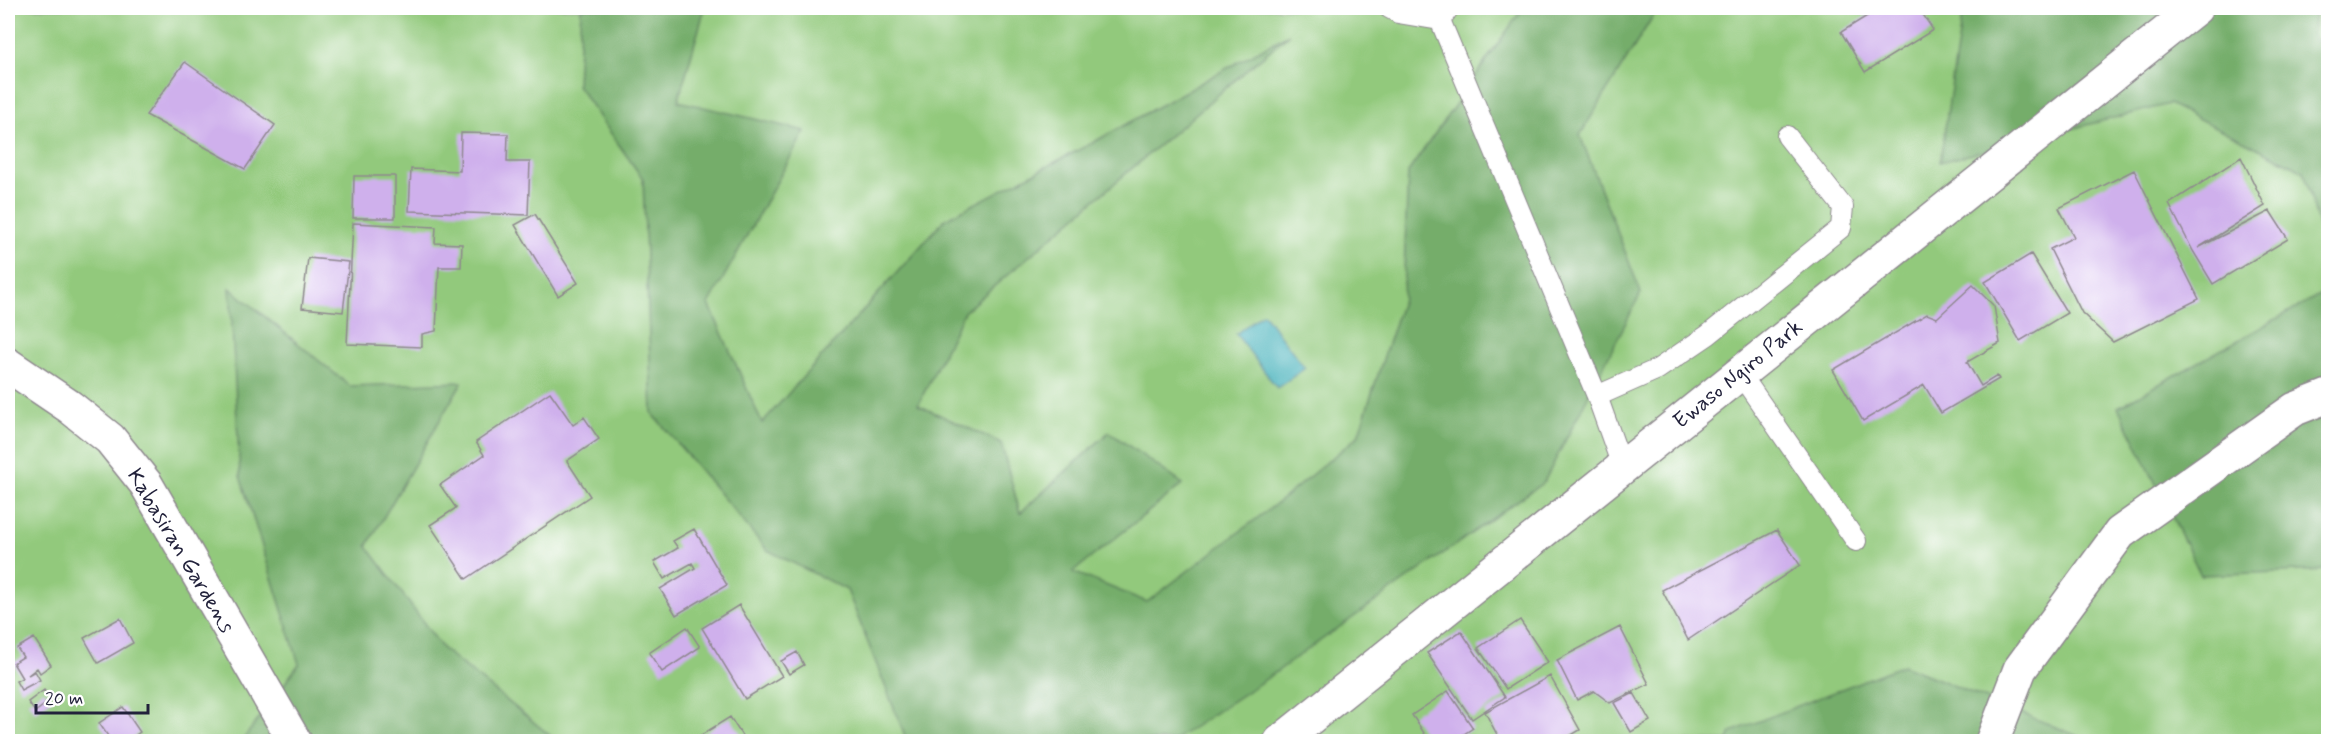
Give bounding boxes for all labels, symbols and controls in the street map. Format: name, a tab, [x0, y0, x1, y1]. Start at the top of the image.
street label: Ewaso Ngiro Park	[1668, 314, 1810, 436]
street label: Kabasiran Gardens	[120, 464, 241, 639]
scale bar	[36, 677, 148, 715]
text: 20 m	[45, 687, 83, 711]

